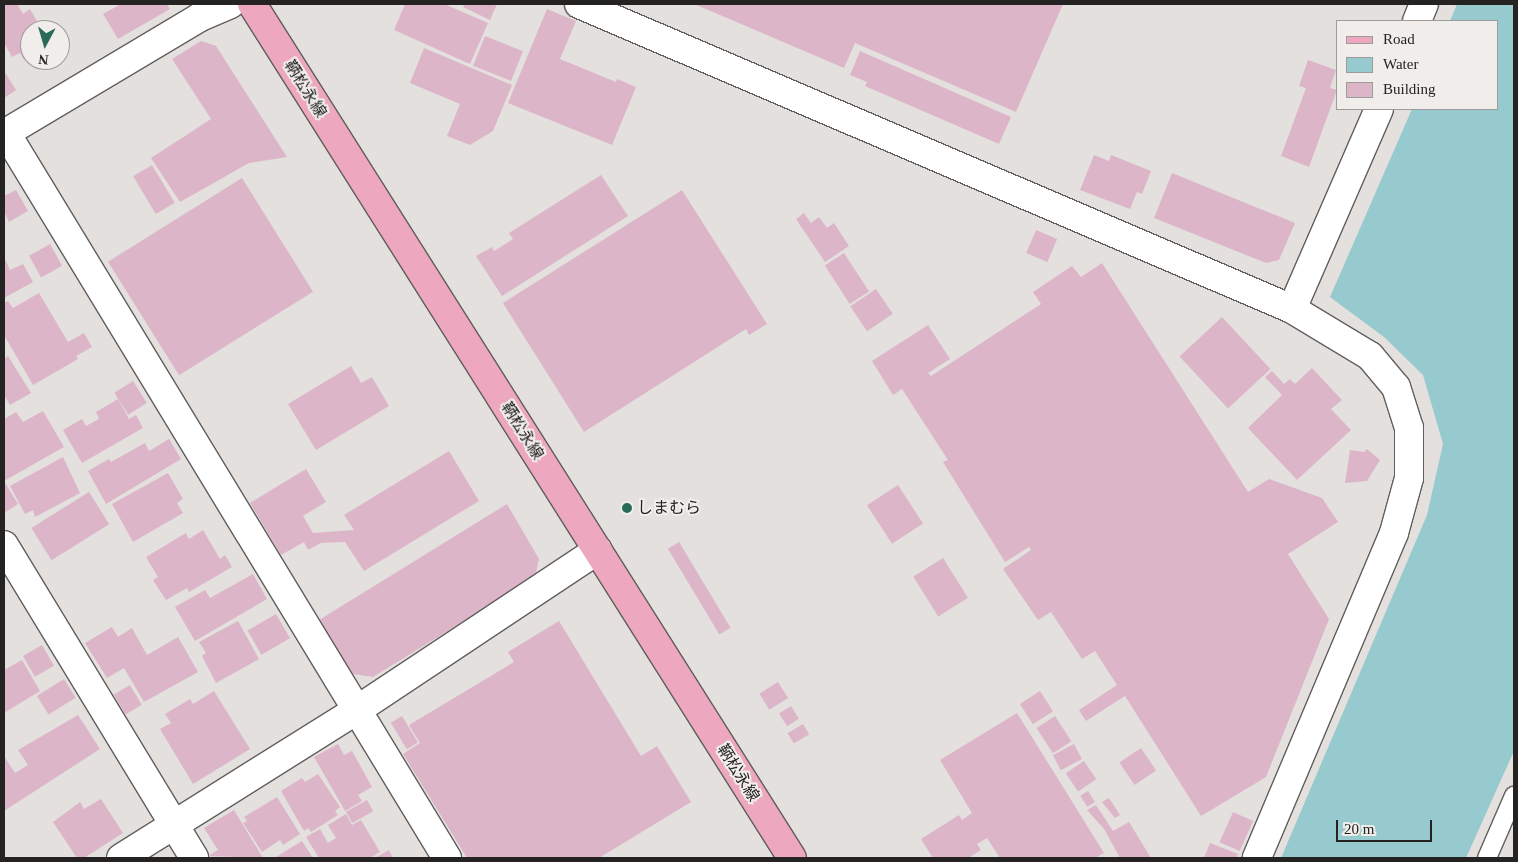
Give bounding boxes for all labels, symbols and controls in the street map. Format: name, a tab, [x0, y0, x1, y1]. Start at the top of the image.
north arrow	[20, 20, 70, 70]
legend	[1336, 20, 1498, 110]
text: Road	[1383, 31, 1415, 47]
text: N	[38, 51, 49, 67]
text: Water	[1383, 56, 1418, 72]
street label: 鞆松永線	[280, 57, 330, 121]
text: Building	[1383, 81, 1436, 97]
street label: 鞆松永線	[497, 399, 547, 463]
place label: しまむら	[637, 498, 701, 518]
marker: しまむら	[621, 502, 633, 514]
street label: 鞆松永線	[713, 741, 763, 805]
scale bar	[1338, 810, 1434, 842]
text: 20 m	[1344, 821, 1374, 837]

